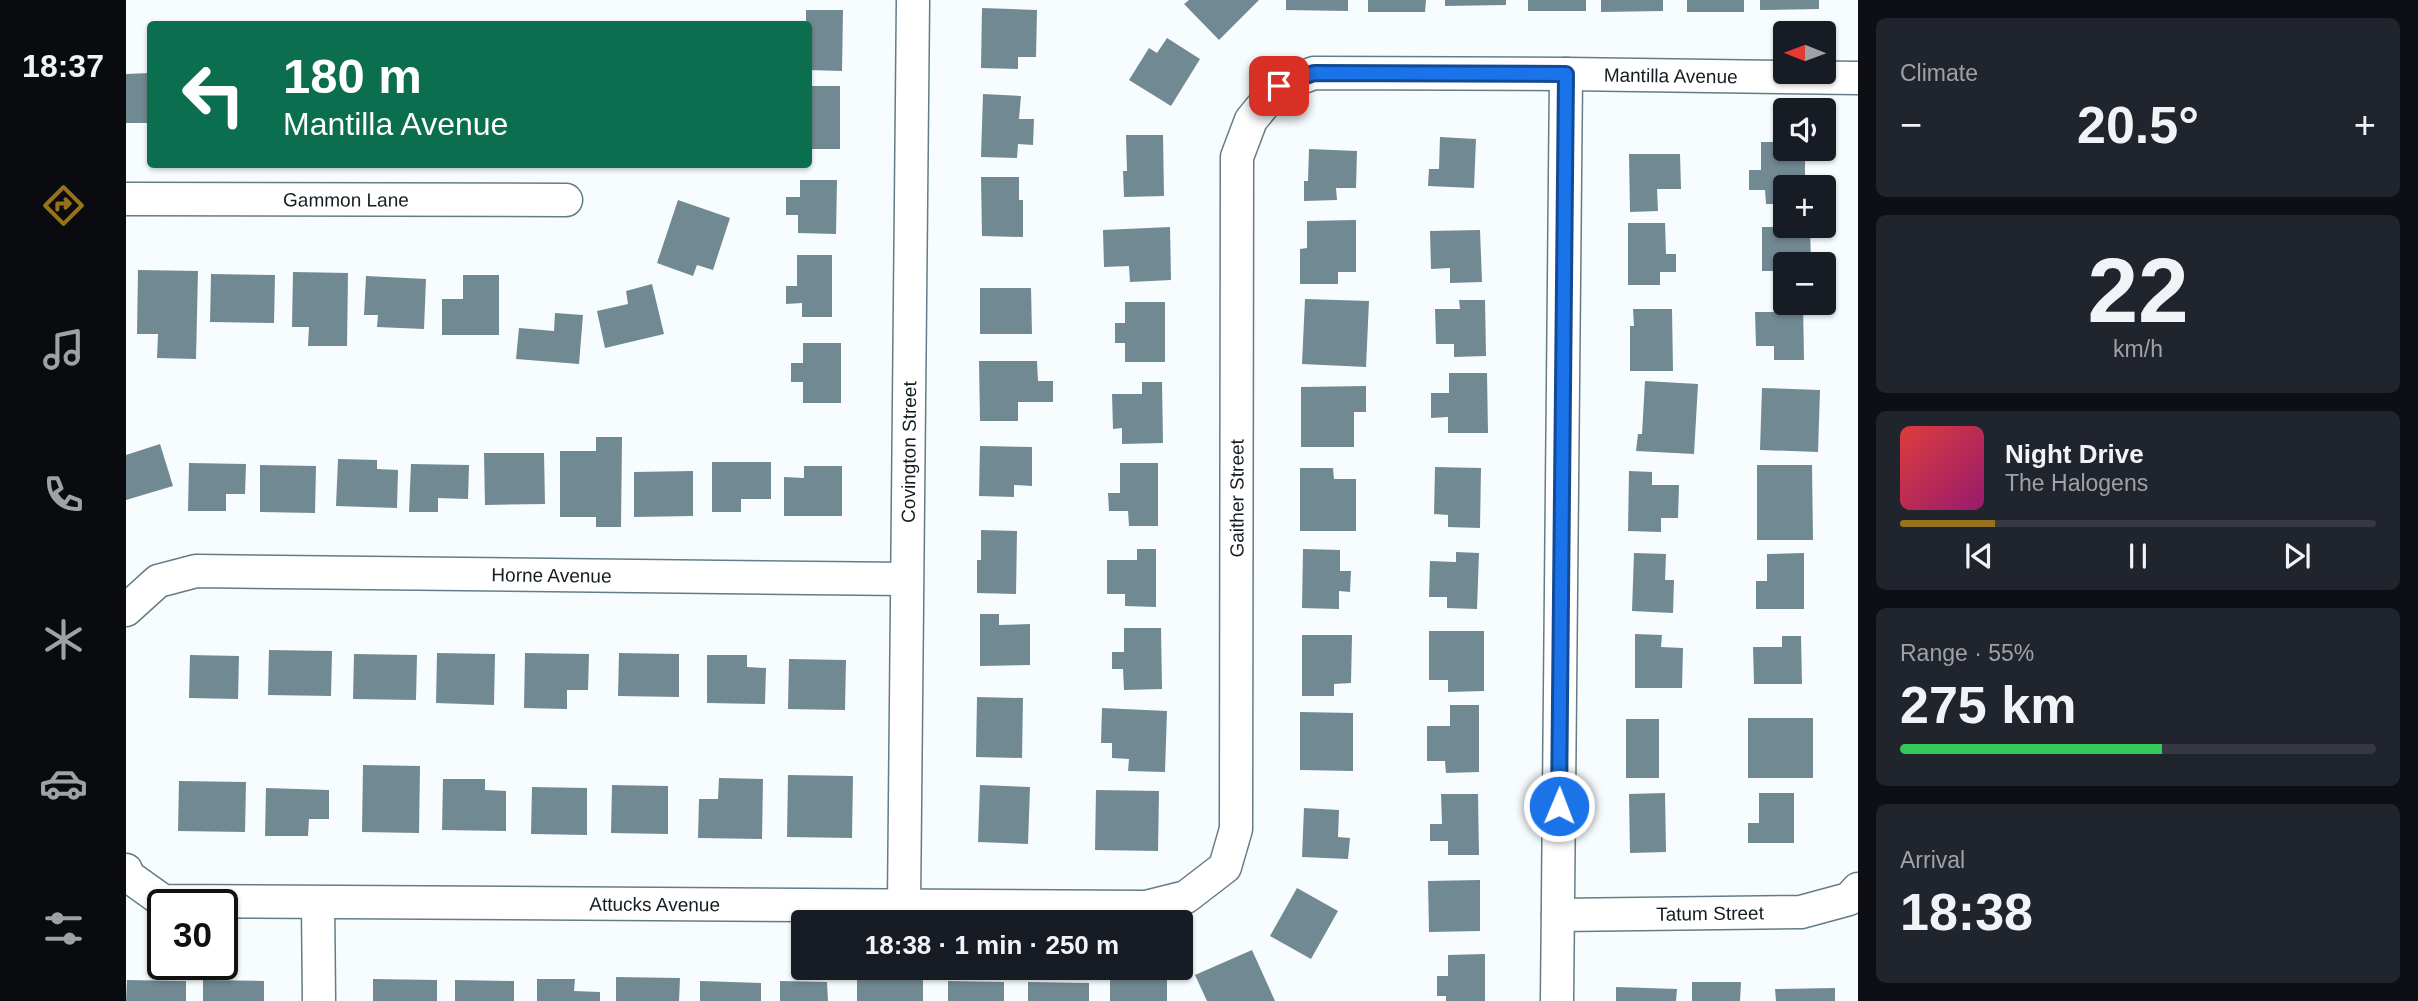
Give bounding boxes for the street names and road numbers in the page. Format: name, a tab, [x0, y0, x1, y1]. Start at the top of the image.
street label: Mantilla Avenue	[1604, 65, 1738, 87]
street label: Gammon Lane	[283, 189, 409, 211]
street label: Covington Street	[898, 380, 920, 523]
street label: Gaither Street	[1226, 438, 1248, 558]
street label: Horne Avenue	[491, 564, 612, 587]
street label: Attucks Avenue	[589, 894, 720, 915]
street label: Tatum Street	[1656, 902, 1765, 925]

